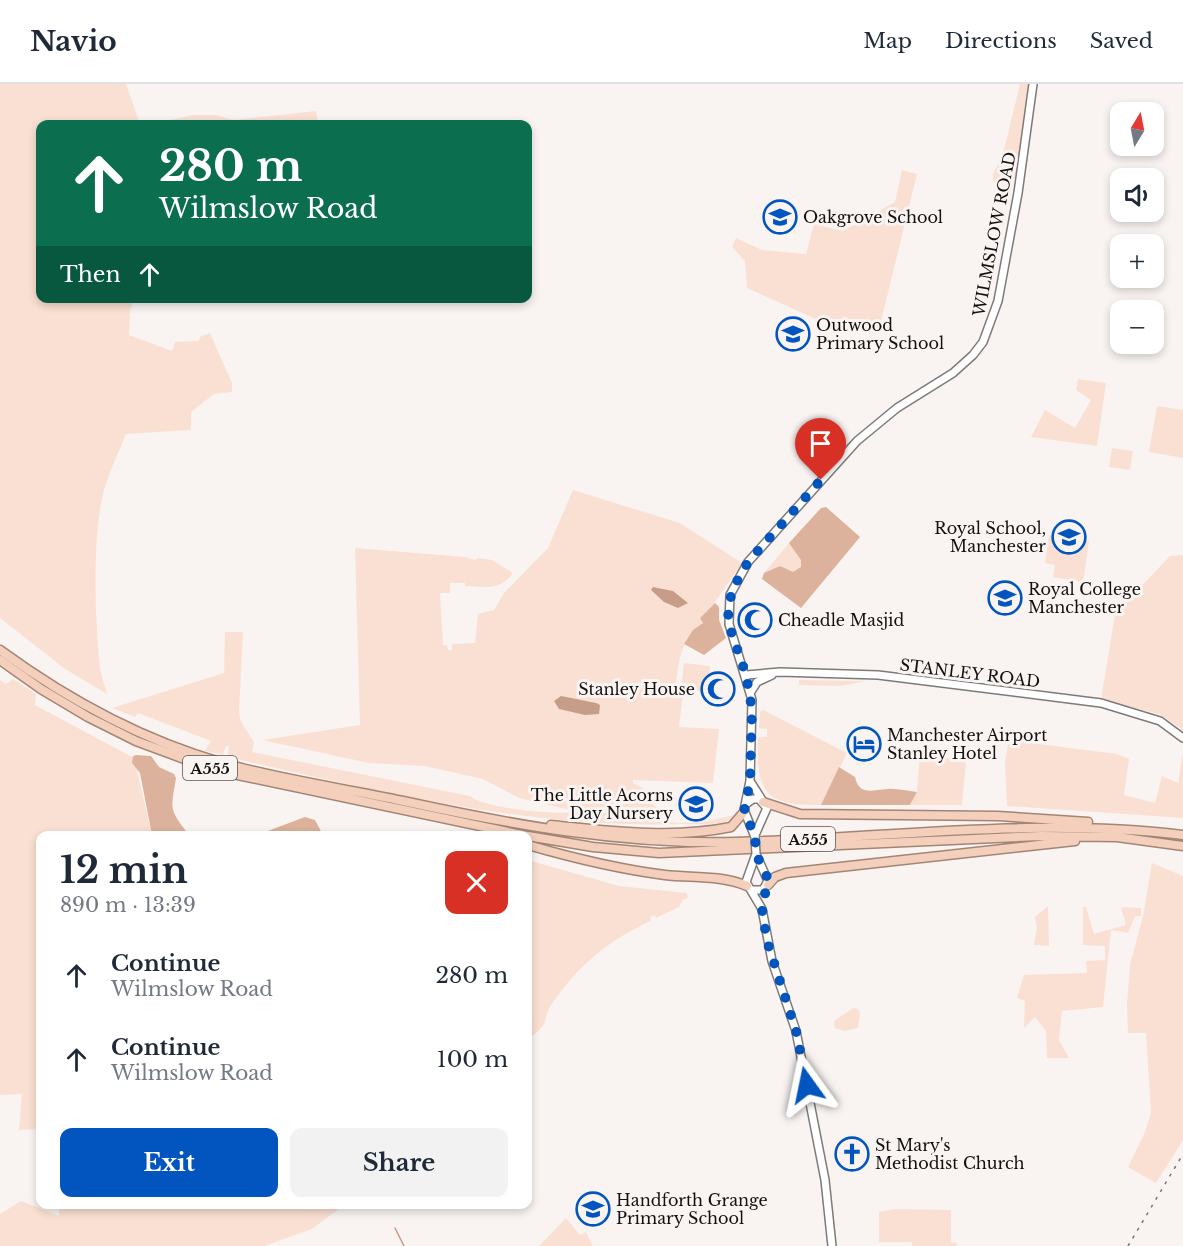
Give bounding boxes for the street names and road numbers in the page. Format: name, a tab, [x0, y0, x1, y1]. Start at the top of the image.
street label: WILMSLOW ROAD	[968, 150, 1020, 319]
street label: STANLEY ROAD	[899, 654, 1041, 692]
road number: A555	[183, 756, 237, 780]
road number: A555	[781, 827, 835, 851]

